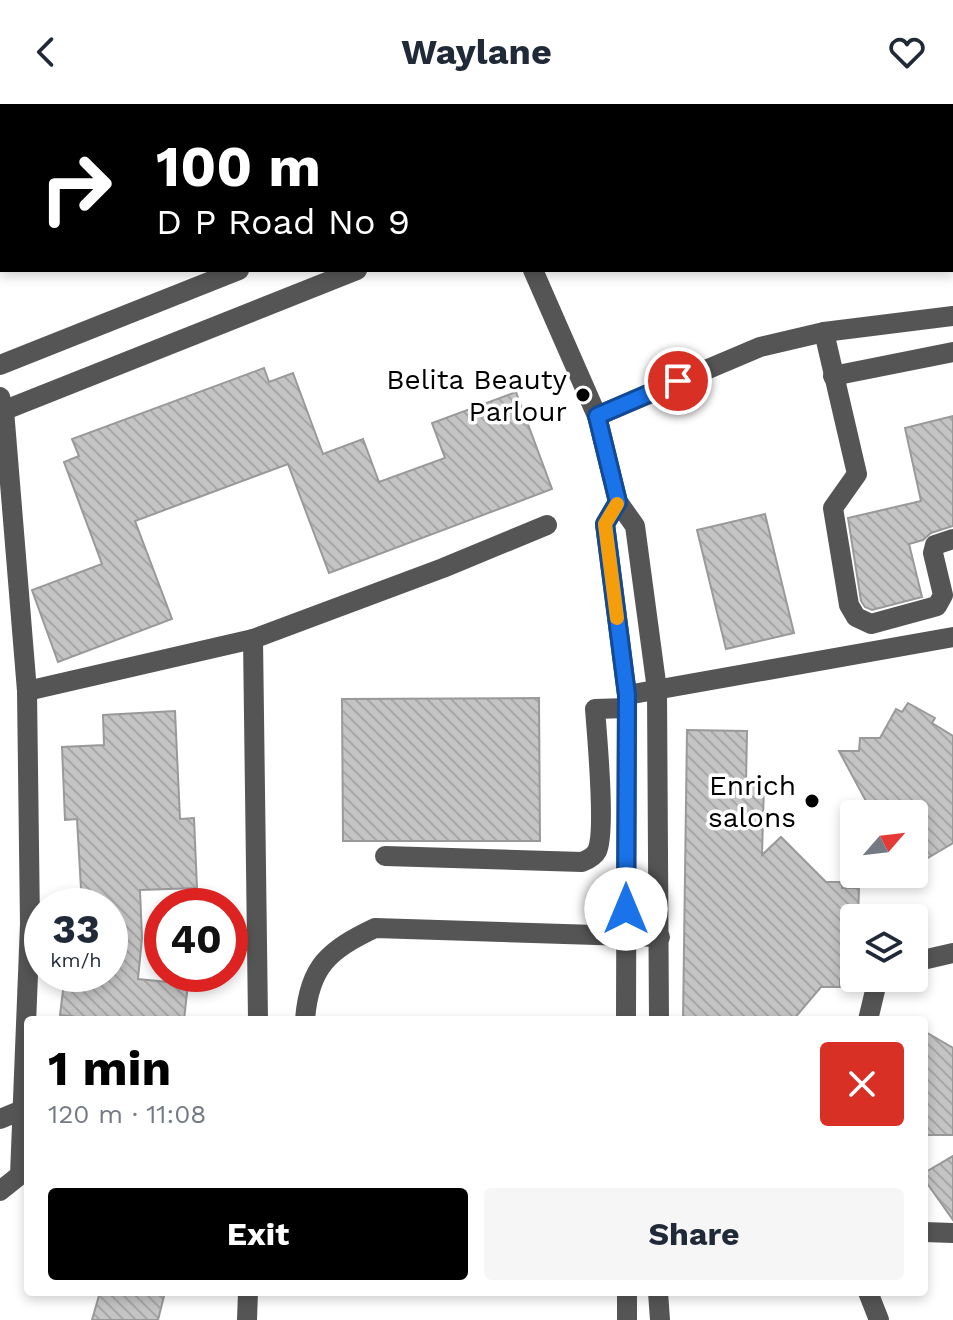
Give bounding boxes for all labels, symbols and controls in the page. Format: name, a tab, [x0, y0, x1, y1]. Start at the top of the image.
icon: back	[24, 30, 68, 74]
icon: heart	[885, 30, 929, 74]
text: Waylane	[401, 31, 552, 73]
text: 100 m	[156, 134, 321, 200]
icon: right	[24, 136, 128, 240]
text: D P Road No 9	[156, 201, 410, 243]
pin	[644, 347, 712, 415]
icon: arrive	[656, 359, 700, 403]
place label: Belita Beauty Parlour	[386, 363, 568, 428]
marker: Belita Beauty Parlour	[574, 386, 592, 404]
place label: Enrich salons	[708, 769, 796, 834]
marker: Enrich salons	[803, 792, 821, 810]
north arrow	[840, 800, 928, 888]
map controls	[840, 800, 928, 992]
position arrow	[584, 867, 668, 951]
speed limit sign: 40	[144, 888, 248, 992]
button: layers	[840, 904, 928, 992]
text: 33	[52, 906, 100, 953]
text: km/h	[50, 948, 102, 972]
text: 1 min	[48, 1040, 171, 1097]
button: close	[820, 1042, 904, 1126]
text: 120 m · 11:08	[48, 1099, 206, 1129]
button: Exit	[48, 1188, 468, 1280]
button: Share	[484, 1188, 904, 1280]

